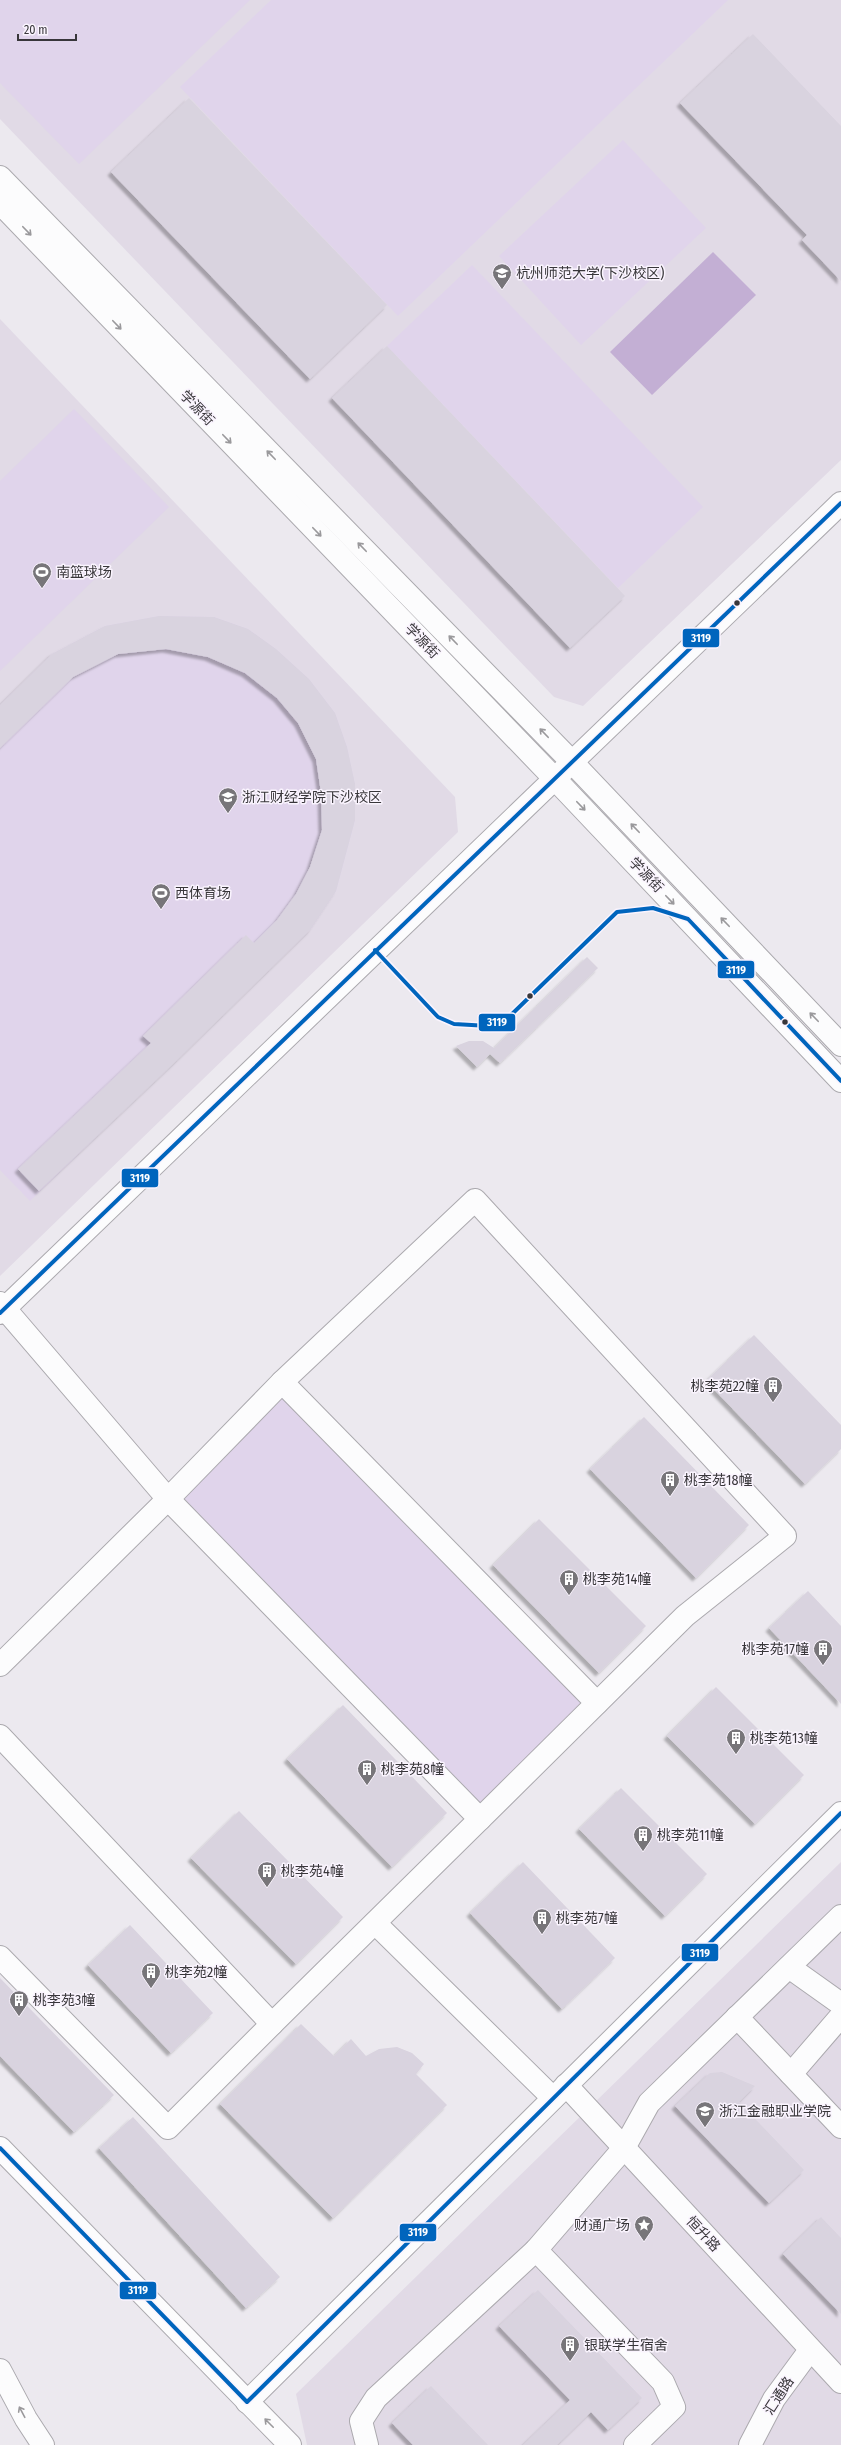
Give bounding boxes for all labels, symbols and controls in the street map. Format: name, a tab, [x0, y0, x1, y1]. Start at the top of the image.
scale bar	[18, 16, 76, 42]
text: 20 m	[24, 23, 48, 37]
one-way arrow	[22, 226, 32, 236]
school or university icon: 杭州师范大学(下沙校区)	[491, 262, 513, 290]
place label: 杭州师范大学(下沙校区)	[516, 265, 664, 282]
one-way arrow	[112, 320, 122, 330]
street label: 学源街	[176, 387, 218, 429]
one-way arrow	[222, 434, 232, 444]
one-way arrow	[266, 450, 276, 460]
one-way arrow	[312, 527, 322, 537]
one-way arrow	[357, 542, 367, 552]
sports icon: 南篮球场	[31, 561, 53, 589]
place label: 南篮球场	[56, 564, 112, 581]
unlabelled marker	[732, 598, 742, 608]
street label: 学源街	[401, 620, 443, 662]
line badge: 3119	[682, 628, 720, 648]
text: 3119	[690, 632, 711, 645]
one-way arrow	[448, 635, 458, 645]
one-way arrow	[539, 728, 549, 738]
school or university icon: 浙江财经学院下沙校区	[217, 786, 239, 814]
place label: 浙江财经学院下沙校区	[242, 789, 382, 806]
one-way arrow	[576, 801, 585, 811]
one-way arrow	[630, 823, 640, 833]
street label: 学源街	[625, 854, 667, 896]
sports icon: 西体育场	[150, 882, 172, 910]
place label: 西体育场	[175, 885, 231, 902]
one-way arrow	[665, 895, 675, 905]
one-way arrow	[720, 917, 729, 928]
line badge: 3119	[717, 960, 755, 979]
text: 3119	[725, 964, 746, 977]
unlabelled marker	[525, 991, 535, 1001]
one-way arrow	[809, 1012, 819, 1022]
line badge: 3119	[478, 1013, 516, 1032]
text: 3119	[486, 1016, 507, 1029]
unlabelled marker	[780, 1017, 790, 1027]
line badge: 3119	[121, 1168, 159, 1188]
text: 3119	[129, 1172, 150, 1185]
building icon: 桃李苑22幢	[762, 1375, 784, 1403]
place label: 桃李苑22幢	[691, 1378, 759, 1395]
building icon: 桃李苑18幢	[659, 1469, 681, 1497]
place label: 桃李苑18幢	[684, 1472, 752, 1489]
building icon: 桃李苑14幢	[558, 1568, 580, 1596]
place label: 桃李苑14幢	[583, 1571, 651, 1588]
building icon: 桃李苑17幢	[812, 1638, 834, 1666]
place label: 桃李苑17幢	[742, 1641, 809, 1658]
building icon: 桃李苑13幢	[725, 1727, 747, 1755]
place label: 桃李苑13幢	[750, 1730, 818, 1747]
building icon: 桃李苑8幢	[356, 1758, 378, 1786]
place label: 桃李苑8幢	[381, 1761, 444, 1778]
building icon: 桃李苑11幢	[632, 1824, 654, 1852]
place label: 桃李苑11幢	[657, 1827, 724, 1844]
building icon: 桃李苑4幢	[256, 1860, 278, 1888]
place label: 桃李苑4幢	[281, 1863, 344, 1880]
building icon: 桃李苑7幢	[531, 1907, 553, 1935]
place label: 桃李苑7幢	[556, 1910, 618, 1927]
line badge: 3119	[681, 1943, 719, 1962]
text: 3119	[689, 1947, 710, 1960]
building icon: 桃李苑2幢	[140, 1961, 162, 1989]
place label: 桃李苑2幢	[165, 1964, 227, 1981]
building icon: 桃李苑3幢	[8, 1989, 30, 2017]
place label: 桃李苑3幢	[33, 1992, 95, 2009]
school or university icon: 浙江金融职业学院	[694, 2100, 716, 2128]
place label: 浙江金融职业学院	[719, 2103, 831, 2120]
street label: 恒升路	[682, 2213, 724, 2255]
place icon: 财通广场	[633, 2214, 655, 2242]
place label: 财通广场	[574, 2217, 630, 2234]
line badge: 3119	[399, 2223, 437, 2242]
text: 3119	[407, 2226, 428, 2239]
line badge: 3119	[119, 2281, 157, 2300]
text: 3119	[127, 2284, 148, 2297]
building icon: 银联学生宿舍	[559, 2334, 581, 2362]
place label: 银联学生宿舍	[584, 2337, 668, 2354]
street label: 汇通路	[760, 2374, 798, 2418]
one-way arrow	[18, 2406, 25, 2418]
one-way arrow	[264, 2418, 273, 2428]

